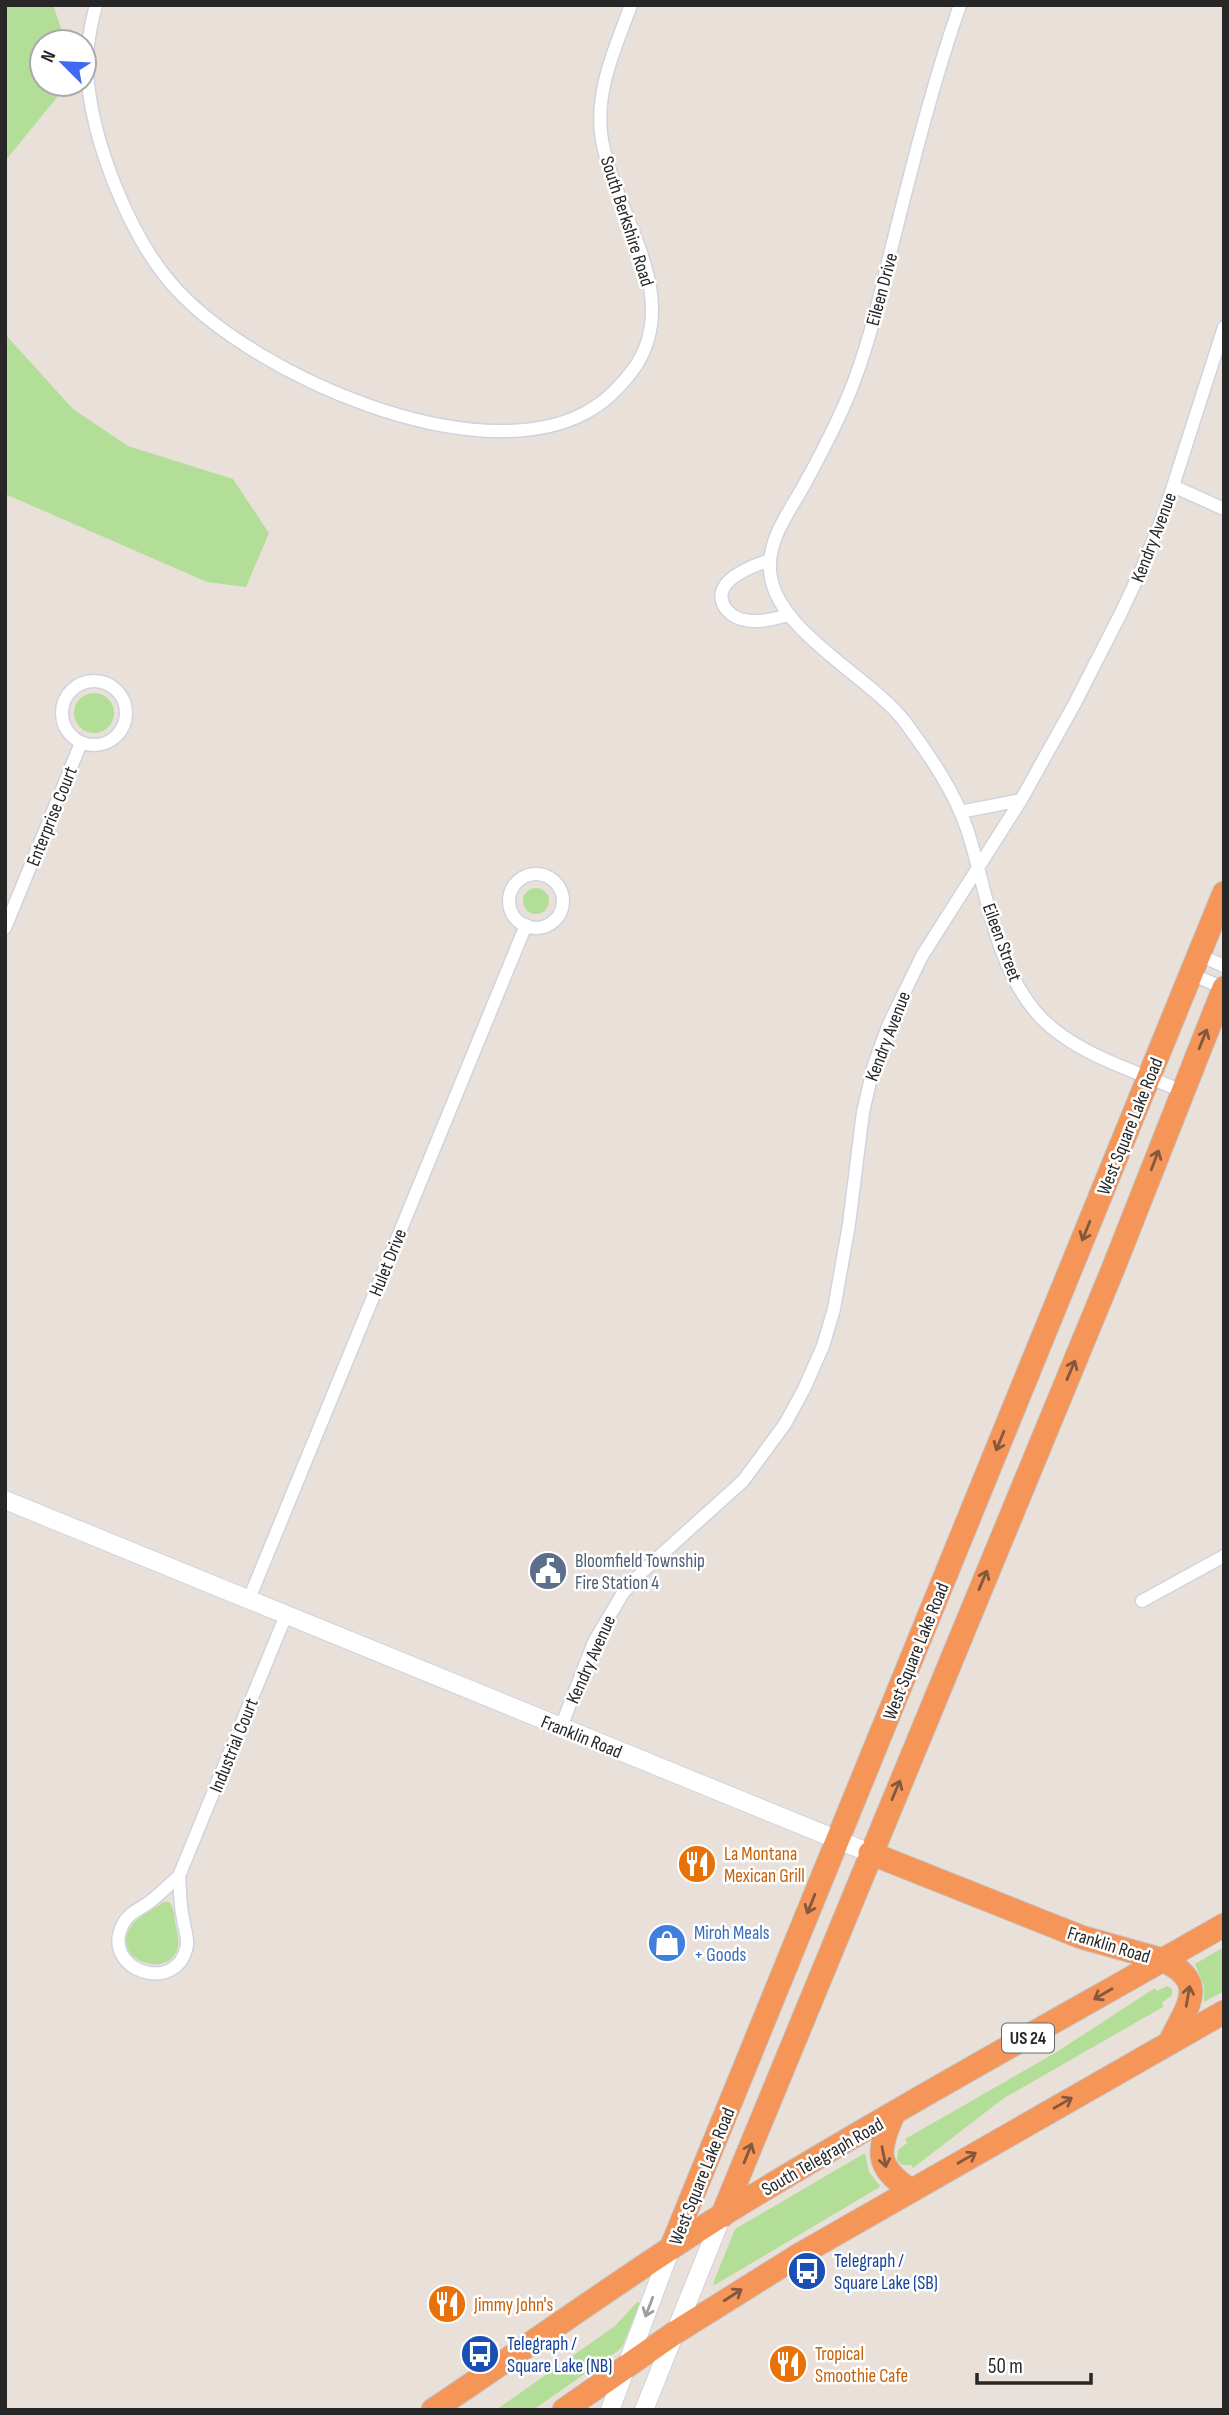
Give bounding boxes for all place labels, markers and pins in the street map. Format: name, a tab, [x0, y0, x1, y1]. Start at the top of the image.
public building icon: Bloomfield Township Fire Station 4	[527, 1550, 569, 1592]
place label: Bloomfield Township Fire Station 4	[575, 1550, 705, 1595]
restaurant icon: La Montana Mexican Grill	[676, 1843, 718, 1885]
place label: La Montana Mexican Grill	[724, 1843, 805, 1888]
shop icon: Miroh Meals + Goods	[646, 1922, 688, 1964]
place label: Miroh Meals + Goods	[694, 1922, 770, 1967]
bus stop icon: Telegraph / Square Lake (SB)	[786, 2250, 828, 2292]
place label: Telegraph / Square Lake (SB)	[834, 2250, 938, 2295]
restaurant icon: Jimmy John's	[426, 2283, 468, 2325]
place label: Jimmy John's	[473, 2294, 553, 2317]
bus stop icon: Telegraph / Square Lake (NB)	[459, 2333, 501, 2375]
place label: Telegraph / Square Lake (NB)	[507, 2333, 612, 2378]
restaurant icon: Tropical Smoothie Cafe	[767, 2343, 809, 2385]
place label: Tropical Smoothie Cafe	[815, 2343, 908, 2388]

